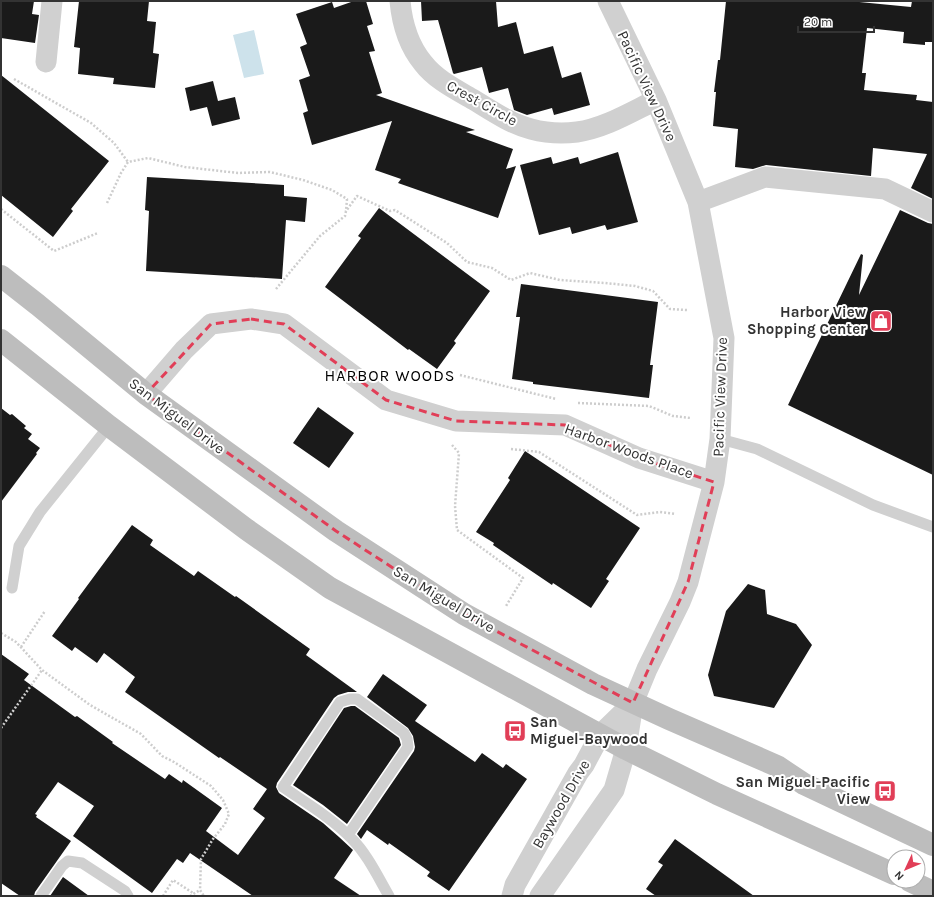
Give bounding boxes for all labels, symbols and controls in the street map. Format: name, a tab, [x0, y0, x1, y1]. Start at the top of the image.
scale bar	[798, 8, 874, 34]
text: 20 m	[804, 15, 832, 29]
street label: Pacific View Drive	[614, 28, 680, 144]
street label: Crest Circle	[443, 76, 521, 130]
place label: Harbor View Shopping Center	[747, 303, 867, 338]
shop icon: Harbor View Shopping Center	[868, 308, 894, 334]
street label: Pacific View Drive	[709, 337, 731, 457]
district label: HARBOR WOODS	[325, 366, 455, 385]
street label: San Miguel Drive	[126, 374, 228, 458]
street label: Harbor Woods Place	[562, 419, 696, 483]
street label: San Miguel Drive	[390, 562, 498, 636]
place label: San Miguel-Baywood	[530, 713, 648, 748]
bus stop icon: San Miguel-Baywood	[502, 718, 528, 744]
street label: Baywood Drive	[528, 756, 594, 852]
place label: San Miguel-Pacific View	[736, 773, 871, 808]
bus stop icon: San Miguel-Pacific View	[872, 778, 898, 804]
north arrow	[886, 849, 926, 889]
text: N	[892, 868, 907, 883]

